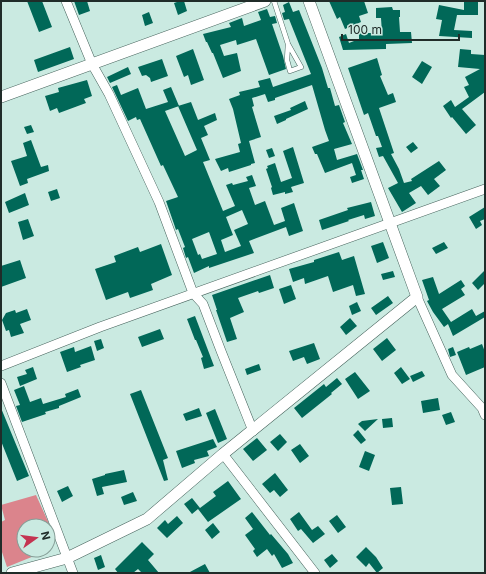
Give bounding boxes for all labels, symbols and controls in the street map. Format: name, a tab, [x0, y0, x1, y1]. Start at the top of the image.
scale bar	[342, 16, 459, 42]
text: 100 m	[348, 22, 382, 37]
north arrow	[16, 518, 56, 558]
text: N	[38, 530, 54, 541]

